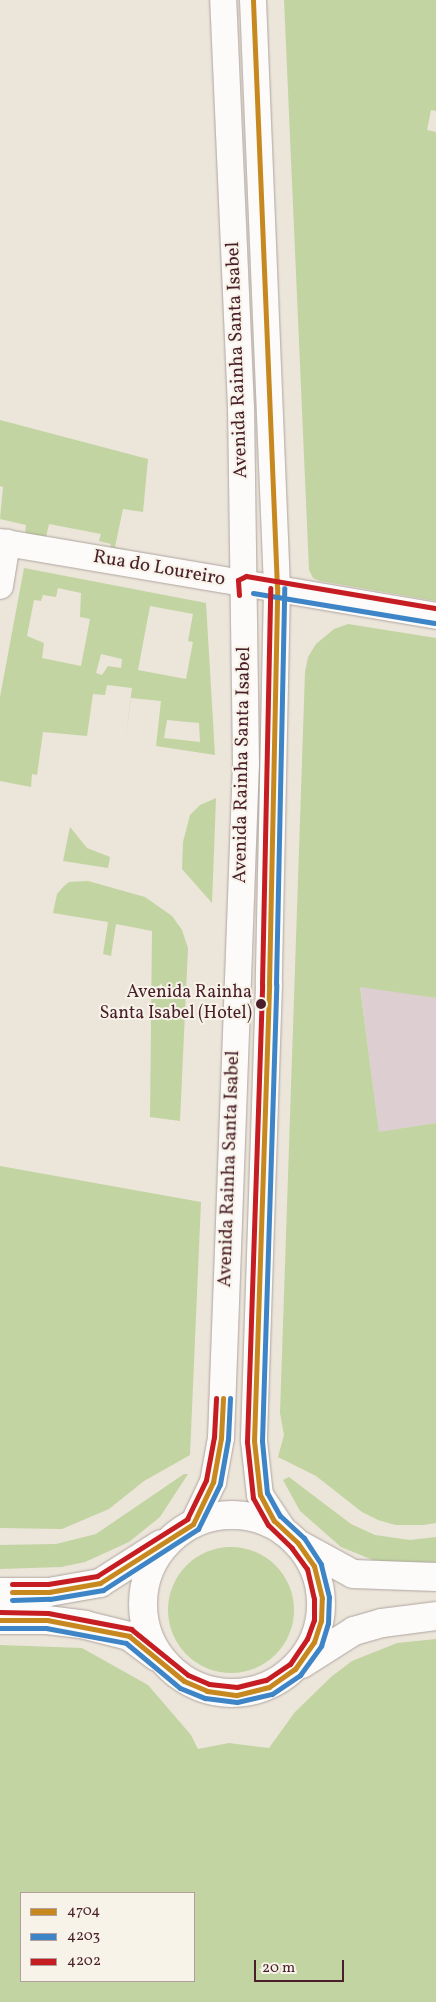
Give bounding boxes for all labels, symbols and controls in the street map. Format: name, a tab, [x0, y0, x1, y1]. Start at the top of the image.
street label: Avenida Rainha Santa Isabel	[222, 241, 254, 479]
street label: Rua do Loureiro	[91, 546, 227, 592]
street label: Avenida Rainha Santa Isabel	[230, 646, 256, 884]
place label: Avenida Rainha Santa Isabel (Hotel)	[99, 983, 252, 1026]
marker: Avenida Rainha Santa Isabel (Hotel)	[256, 999, 266, 1009]
street label: Avenida Rainha Santa Isabel	[214, 1050, 246, 1288]
legend	[20, 1892, 195, 1982]
text: 4704	[67, 1901, 100, 1922]
text: 4203	[67, 1926, 100, 1947]
scale bar	[256, 1950, 346, 1982]
text: 4202	[67, 1951, 101, 1972]
text: 20 m	[262, 1958, 295, 1979]

